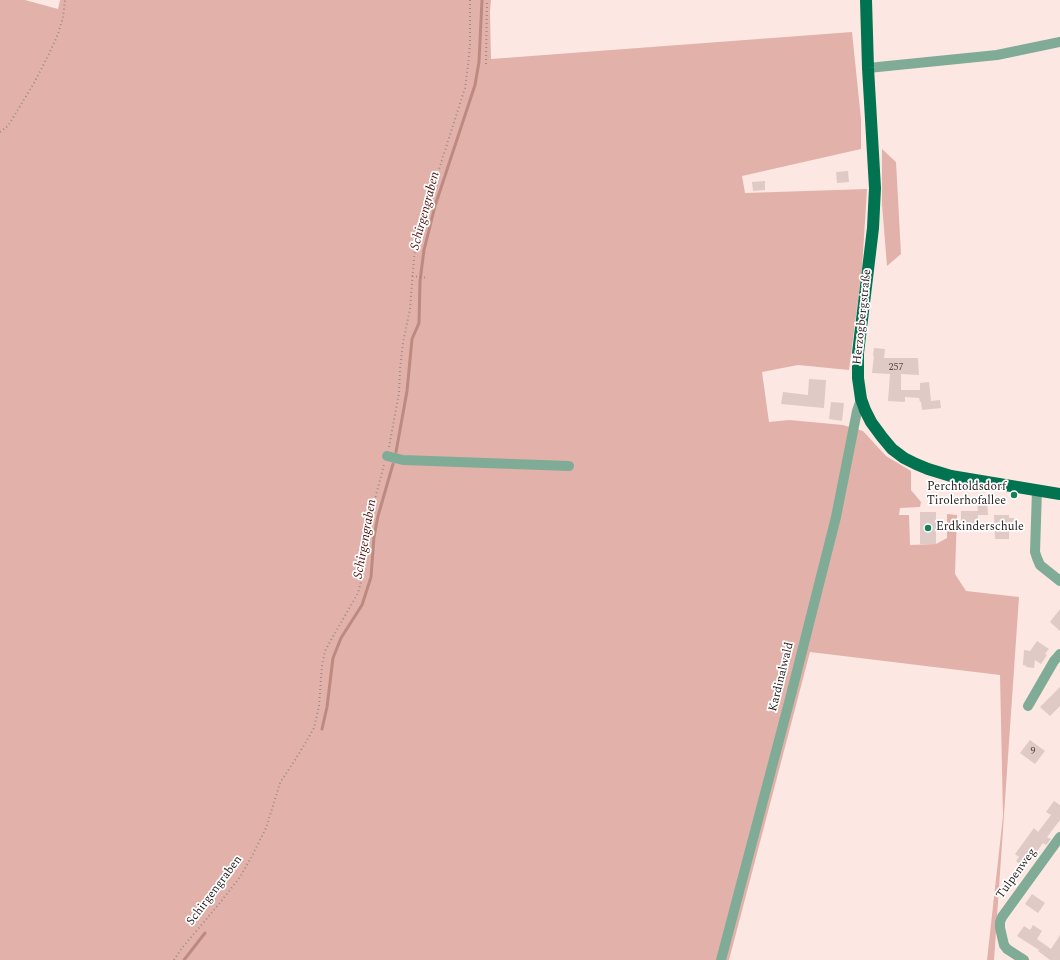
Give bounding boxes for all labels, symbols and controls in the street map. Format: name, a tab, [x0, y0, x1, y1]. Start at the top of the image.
water label: Schirgengraben	[408, 170, 444, 252]
street label: Herzogbergstraße	[851, 269, 875, 365]
house number: 257	[889, 362, 903, 374]
place label: Perchtoldsdorf Tirolerhofallee	[927, 481, 1006, 509]
marker: Perchtoldsdorf Tirolerhofallee	[1009, 490, 1019, 500]
water label: Schirgengraben	[351, 498, 381, 580]
place label: Erdkinderschule	[936, 521, 1024, 535]
marker: Erdkinderschule	[923, 523, 933, 533]
street label: Kardinalwald	[766, 641, 798, 713]
house number: 9	[1031, 746, 1035, 758]
street label: Tulpenweg	[994, 846, 1040, 902]
street label: Schirgengraben	[184, 853, 246, 929]

